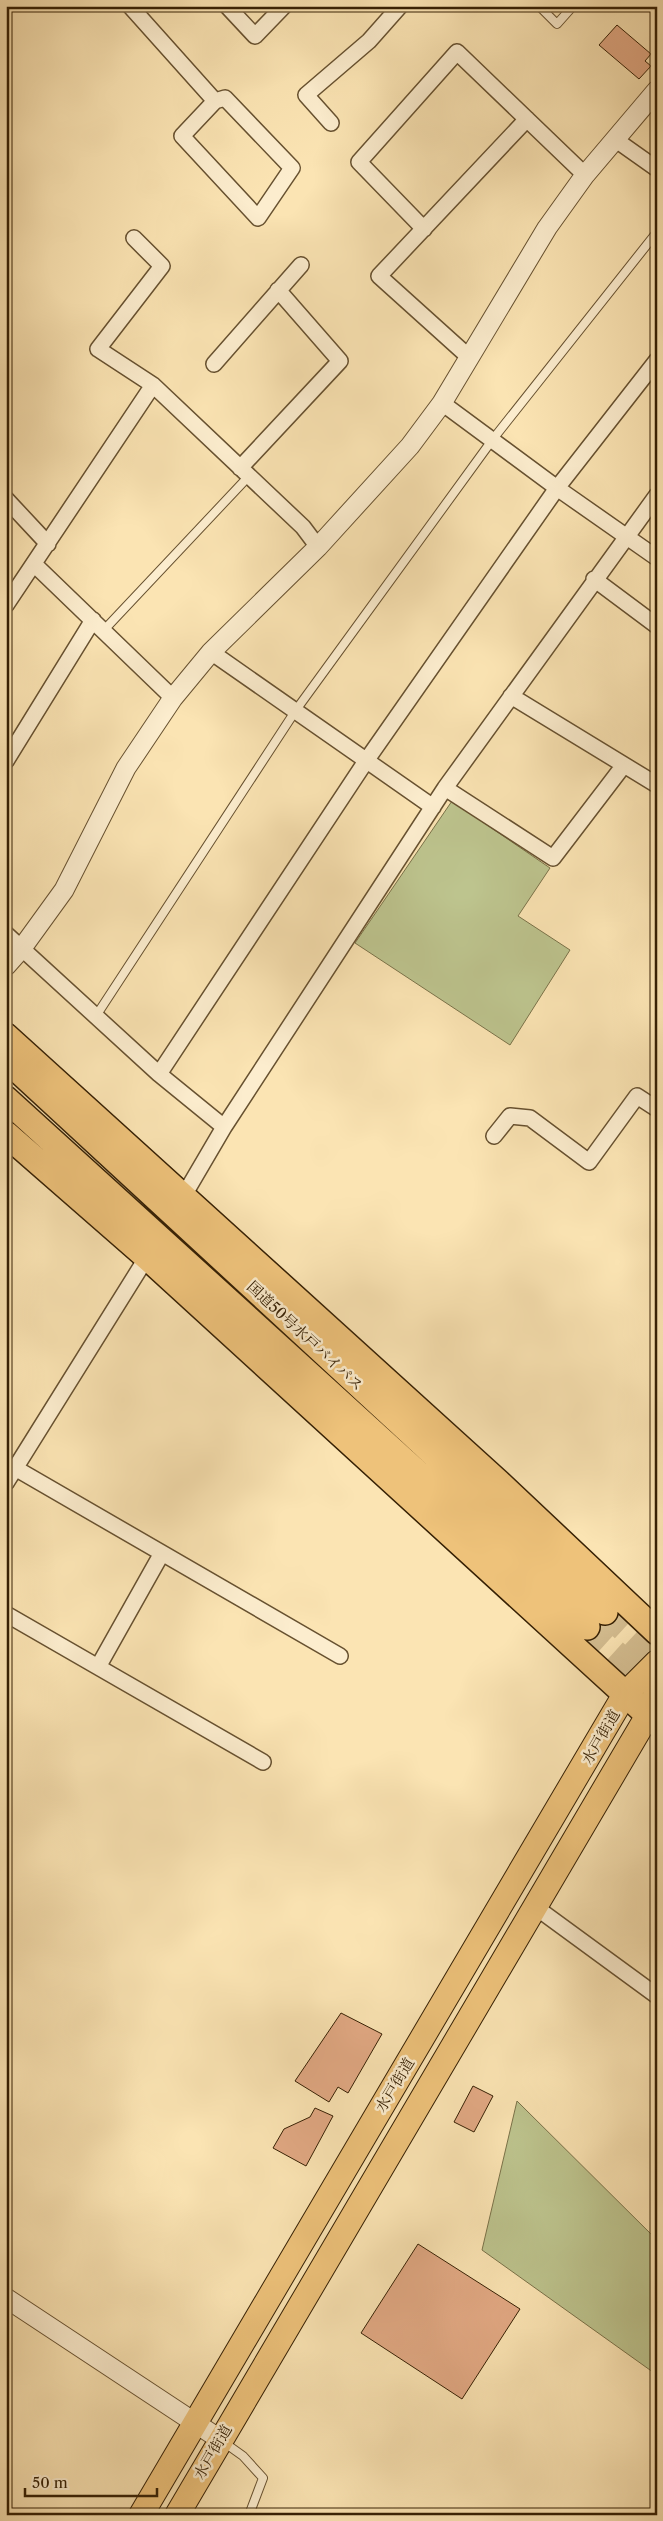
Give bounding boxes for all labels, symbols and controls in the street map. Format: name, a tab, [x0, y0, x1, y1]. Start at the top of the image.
street label: 国道50号水戸バイパス	[243, 1277, 368, 1395]
street label: 水戸街道	[577, 1706, 624, 1767]
street label: 水戸街道	[371, 2054, 418, 2115]
street label: 水戸街道	[189, 2421, 236, 2482]
scale bar	[25, 2466, 158, 2498]
text: 50 m	[32, 2473, 68, 2492]

